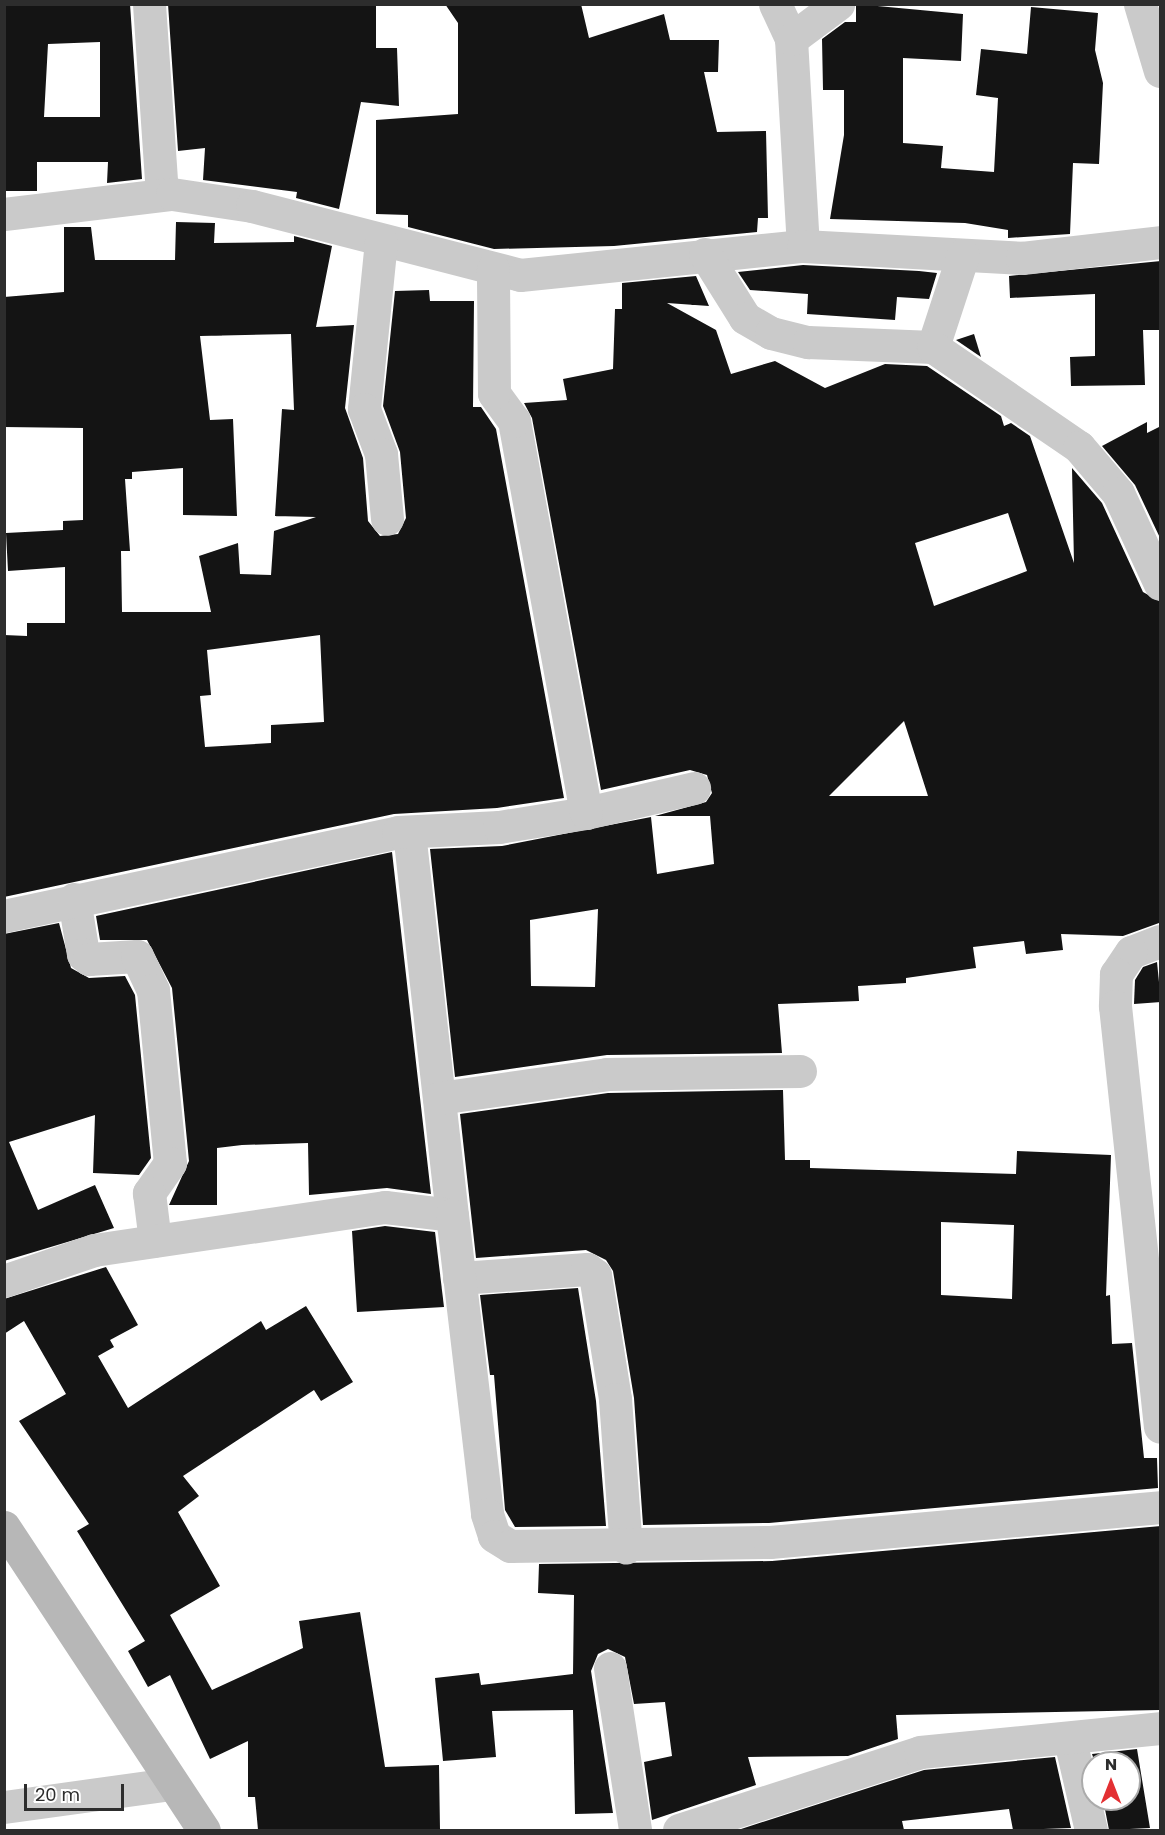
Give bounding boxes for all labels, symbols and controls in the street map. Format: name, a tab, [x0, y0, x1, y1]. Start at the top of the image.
north arrow	[1081, 1751, 1141, 1811]
text: N	[1105, 1753, 1117, 1776]
scale bar	[27, 1772, 128, 1810]
text: 20 m	[35, 1782, 80, 1807]

